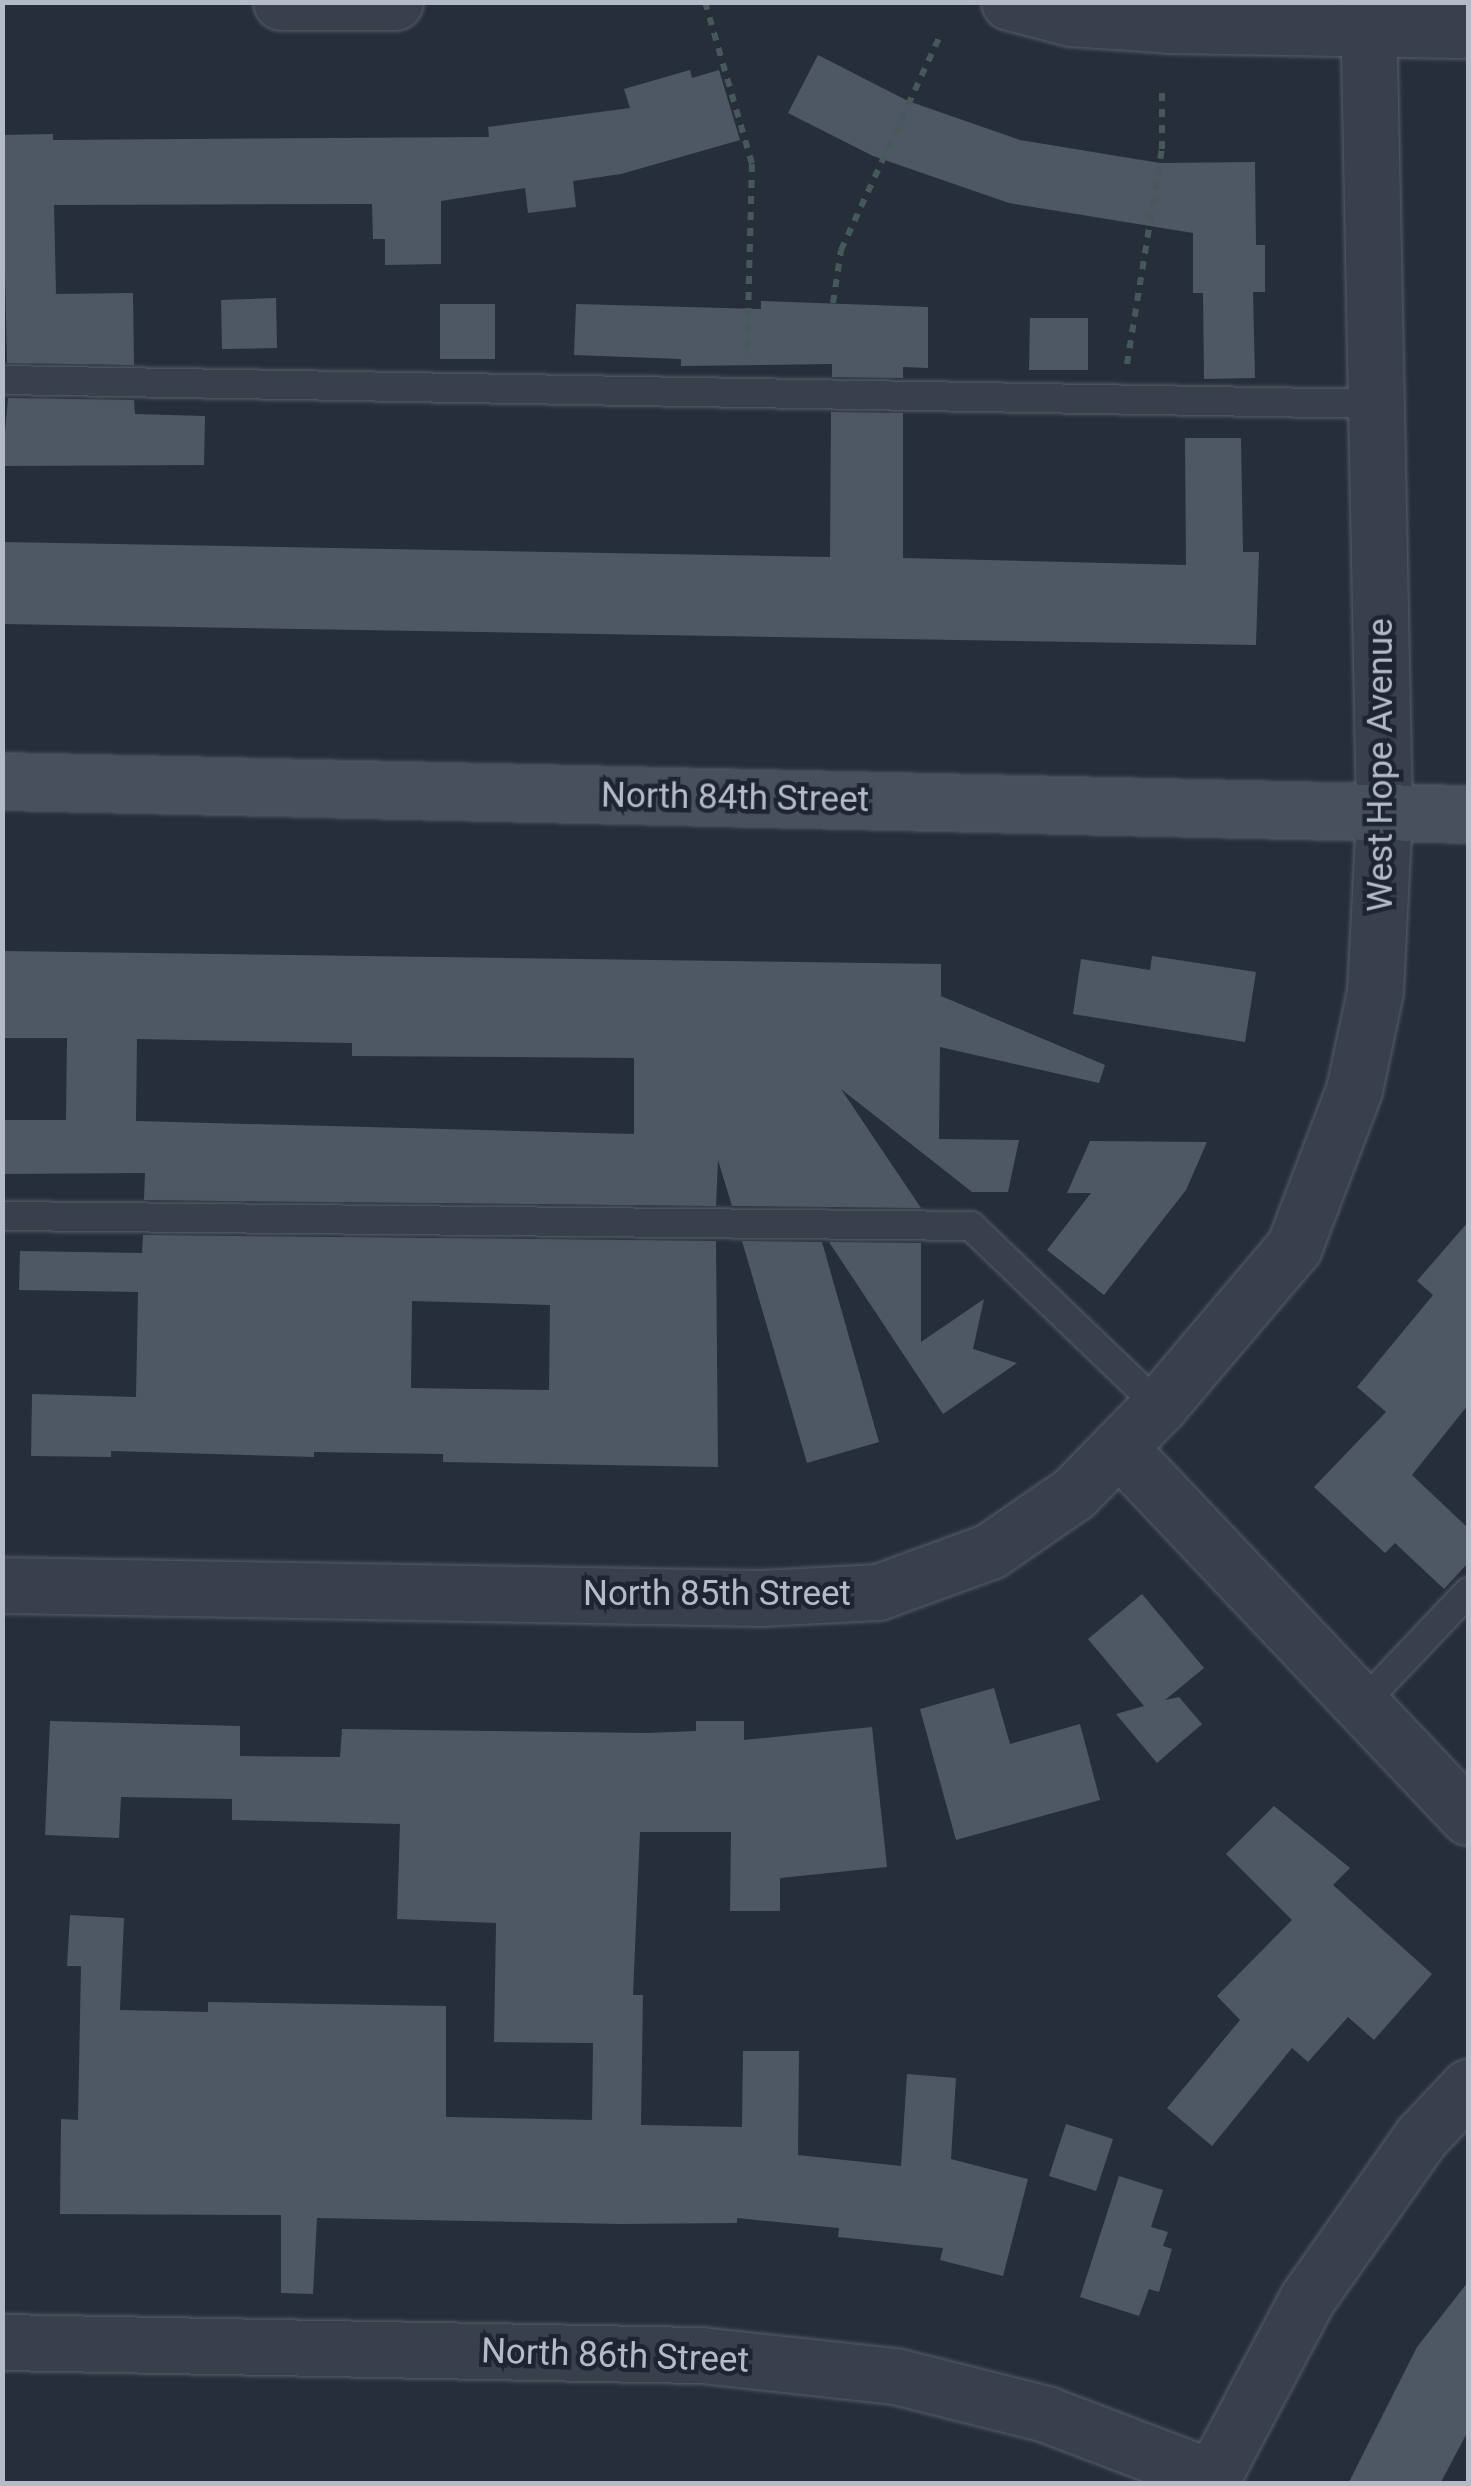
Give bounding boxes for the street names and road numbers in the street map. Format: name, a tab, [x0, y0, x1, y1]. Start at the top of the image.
street label: West Hope Avenue	[1360, 618, 1402, 912]
street label: North 84th Street	[601, 775, 869, 821]
street label: North 85th Street	[583, 1573, 851, 1615]
street label: North 86th Street	[480, 2330, 750, 2382]

